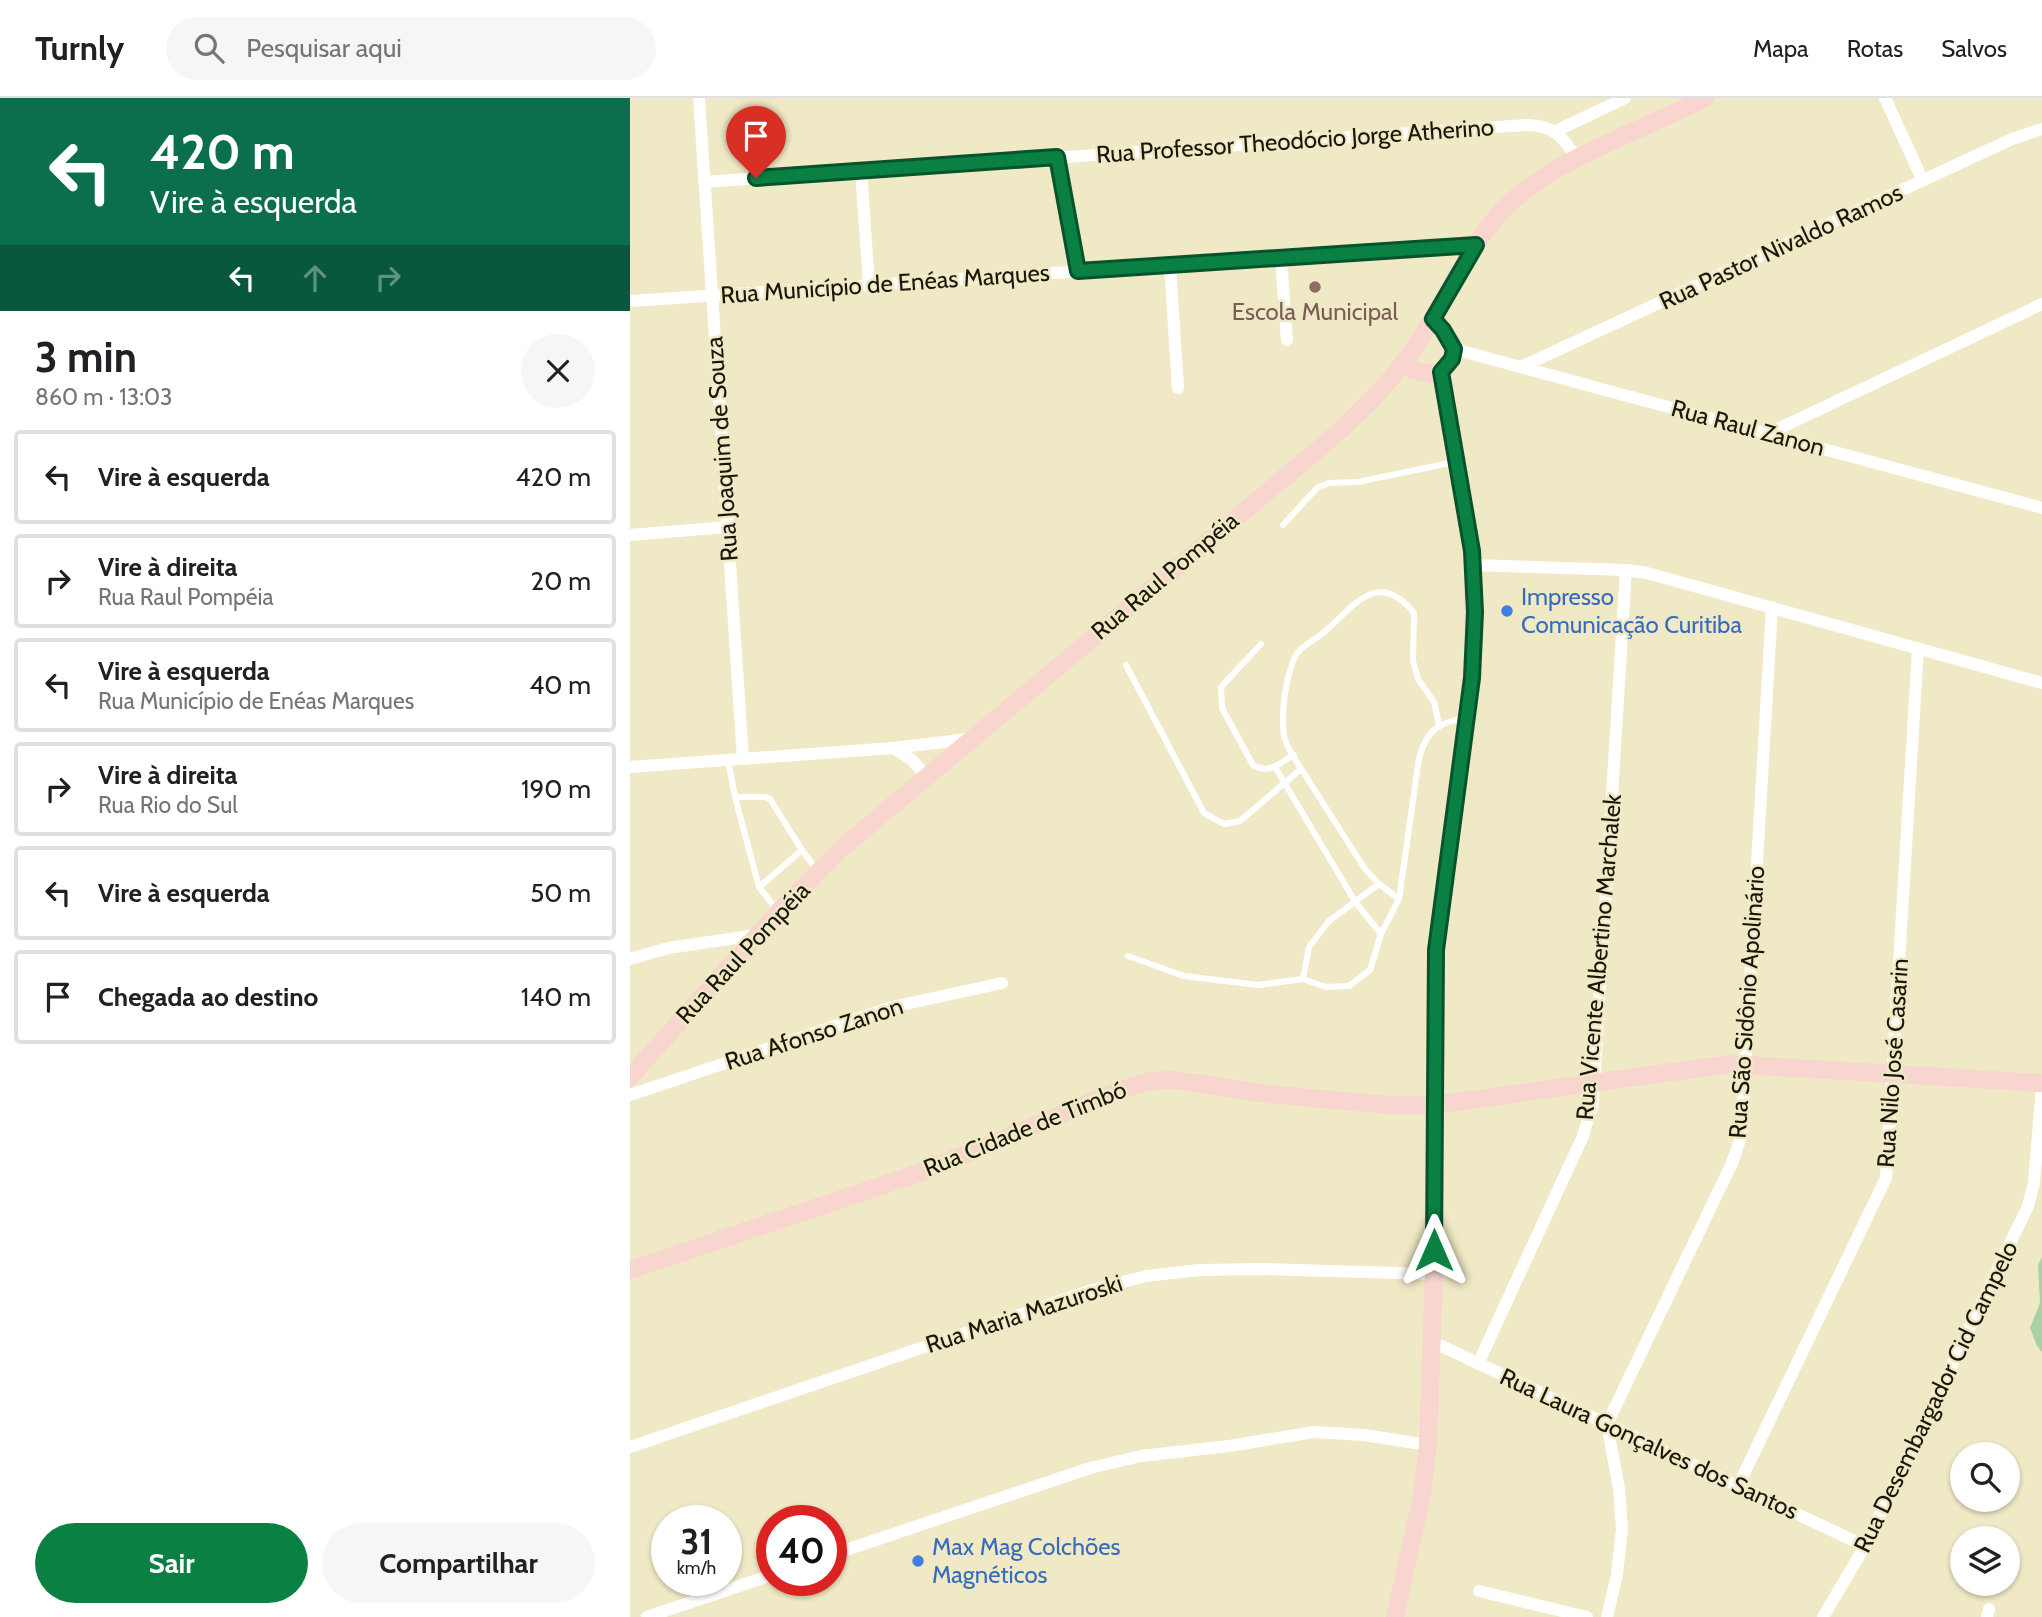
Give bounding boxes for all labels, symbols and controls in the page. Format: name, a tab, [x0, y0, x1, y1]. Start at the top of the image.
search box	[166, 17, 656, 80]
text: Turnly	[35, 28, 124, 68]
icon: search	[190, 29, 228, 67]
text: Pesquisar aqui	[246, 32, 402, 64]
text: Mapa	[1753, 34, 1809, 63]
text: Rotas	[1847, 34, 1903, 63]
text: Salvos	[1941, 34, 2007, 63]
pin	[726, 106, 786, 178]
street label: Rua Professor Theodócio Jorge Atherino	[1095, 112, 1495, 169]
icon: arrive	[737, 117, 775, 155]
text: 420 m	[150, 122, 295, 181]
icon: left	[35, 126, 126, 217]
street label: Rua Pastor Nivaldo Ramos	[1654, 177, 1907, 316]
text: Vire à esquerda	[150, 182, 357, 221]
street label: Rua Município de Enéas Marques	[719, 258, 1051, 309]
icon: left	[223, 259, 261, 297]
icon: ahead	[296, 259, 334, 297]
icon: right	[369, 259, 407, 297]
marker: Escola Municipal	[1307, 279, 1323, 295]
place label: Escola Municipal	[1232, 297, 1399, 326]
text: 3 min	[35, 331, 137, 383]
button: close	[521, 334, 595, 408]
street label: Rua Joaquim de Souza	[699, 335, 744, 562]
text: 860 m · 13:03	[35, 383, 172, 411]
street label: Rua Raul Zanon	[1668, 393, 1828, 462]
icon: left	[39, 458, 77, 496]
text: Vire à esquerda	[98, 461, 270, 493]
text: 420 m	[516, 461, 591, 493]
street label: Rua Raul Pompéia	[1085, 505, 1245, 646]
text: Vire à direita	[98, 551, 238, 583]
icon: right	[39, 562, 77, 600]
text: 20 m	[531, 565, 591, 597]
place label: Impresso Comunicação Curitiba	[1521, 582, 1742, 639]
text: Rua Raul Pompéia	[98, 583, 274, 611]
marker: Impresso Comunicação Curitiba	[1499, 603, 1515, 619]
text: Vire à esquerda	[98, 655, 270, 687]
icon: left	[39, 666, 77, 704]
text: 40 m	[529, 669, 591, 701]
text: Rua Município de Enéas Marques	[98, 687, 414, 715]
text: Vire à direita	[98, 759, 238, 791]
icon: right	[39, 770, 77, 808]
text: 190 m	[521, 773, 591, 805]
text: Rua Rio do Sul	[98, 791, 238, 819]
street label: Rua Vicente Albertino Marchalek	[1570, 792, 1627, 1121]
street label: Rua São Sidônio Apolinário	[1723, 865, 1770, 1139]
icon: left	[39, 874, 77, 912]
street label: Rua Raul Pompéia	[670, 875, 816, 1030]
text: Vire à esquerda	[98, 877, 270, 909]
text: 50 m	[530, 877, 591, 909]
street label: Rua Nilo José Casarin	[1871, 957, 1914, 1169]
icon: arrive	[39, 978, 77, 1016]
text: Chegada ao destino	[98, 981, 318, 1013]
text: 140 m	[521, 981, 591, 1013]
street label: Rua Afonso Zanon	[721, 991, 907, 1076]
street label: Rua Cidade de Timbó	[919, 1075, 1131, 1183]
position arrow	[1397, 1213, 1471, 1287]
street label: Rua Desembargador Cid Campelo	[1847, 1236, 2024, 1557]
street label: Rua Maria Mazuroski	[922, 1268, 1126, 1359]
street label: Rua Laura Gonçalves dos Santos	[1496, 1362, 1803, 1526]
map controls	[1950, 1442, 2020, 1596]
button: search	[1950, 1442, 2020, 1512]
speed limit sign: 40	[756, 1505, 847, 1596]
text: 31	[681, 1520, 712, 1563]
button: Sair	[35, 1523, 308, 1603]
button: Compartilhar	[322, 1523, 595, 1603]
button: layers	[1950, 1526, 2020, 1596]
place label: Max Mag Colchões Magnéticos	[932, 1532, 1120, 1589]
marker: Max Mag Colchões Magnéticos	[910, 1553, 926, 1569]
text: km/h	[677, 1557, 716, 1579]

